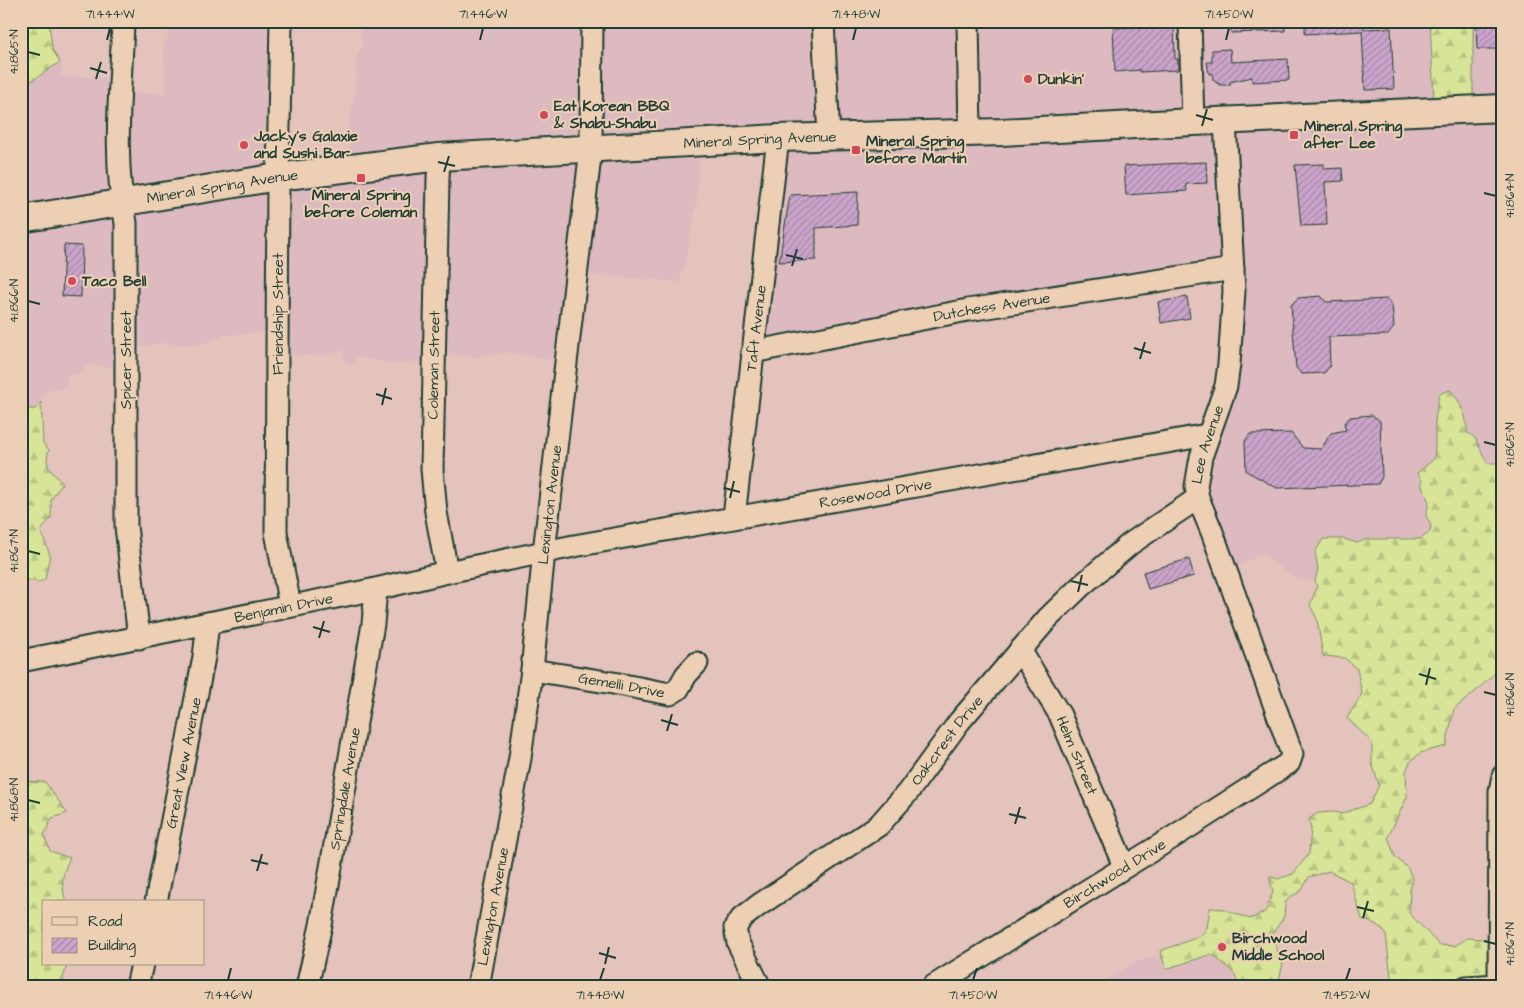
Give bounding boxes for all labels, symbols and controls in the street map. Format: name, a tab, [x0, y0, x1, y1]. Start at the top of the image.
text: 71.444°W	[85, 6, 135, 23]
text: 71.446°W	[459, 6, 508, 23]
text: 71.448°W	[832, 6, 881, 23]
text: 71.450°W	[1205, 6, 1254, 23]
text: 41.865°N	[6, 29, 23, 75]
place label: Dunkin'	[1038, 69, 1085, 90]
marker: Dunkin'	[1022, 73, 1034, 85]
place label: Eat Korean BBQ & Shabu-Shabu	[553, 96, 670, 134]
marker: Eat Korean BBQ & Shabu-Shabu	[538, 109, 550, 121]
place label: Mineral Spring after Lee	[1303, 116, 1403, 154]
place label: Jacky's Galaxie and Sushi Bar	[253, 126, 358, 164]
street label: Mineral Spring Avenue	[683, 126, 837, 154]
marker: Mineral Spring after Lee	[1288, 129, 1300, 141]
place label: Mineral Spring before Martin	[866, 131, 967, 169]
marker: Jacky's Galaxie and Sushi Bar	[238, 139, 250, 151]
marker: Mineral Spring before Martin	[850, 144, 862, 156]
street label: Mineral Spring Avenue	[145, 164, 299, 209]
marker: Mineral Spring before Coleman	[355, 172, 367, 184]
text: 41.864°N	[1502, 173, 1519, 219]
place label: Mineral Spring before Coleman	[305, 185, 418, 223]
street label: Friendship Street	[268, 253, 289, 375]
place label: Taco Bell	[81, 271, 147, 292]
marker: Taco Bell	[66, 275, 78, 287]
text: 41.866°N	[6, 278, 23, 323]
street label: Taft Avenue	[740, 284, 771, 373]
street label: Dutchess Avenue	[931, 287, 1052, 327]
street label: Spicer Street	[116, 311, 137, 409]
street label: Coleman Street	[423, 311, 445, 419]
street label: Lee Avenue	[1186, 402, 1229, 485]
text: 41.865°N	[1502, 422, 1519, 468]
street label: Lexington Avenue	[532, 444, 567, 565]
street label: Rosewood Drive	[818, 473, 933, 513]
text: 41.867°N	[6, 528, 23, 573]
street label: Benjamin Drive	[232, 587, 335, 628]
street label: Gemelli Drive	[577, 667, 667, 703]
text: 41.866°N	[1502, 672, 1519, 717]
street label: Oakcrest Drive	[906, 691, 988, 790]
street label: Great View Avenue	[160, 695, 206, 830]
street label: Helm Street	[1051, 713, 1103, 798]
street label: Springdale Avenue	[324, 725, 366, 852]
text: 41.868°N	[6, 777, 23, 822]
street label: Birchwood Drive	[1059, 834, 1170, 913]
street label: Lexington Avenue	[472, 845, 514, 967]
legend	[42, 900, 205, 966]
text: Road	[88, 911, 123, 932]
text: 41.867°N	[1502, 921, 1519, 966]
place label: Birchwood Middle School	[1232, 928, 1325, 966]
text: Building	[88, 935, 136, 957]
marker: Birchwood Middle School	[1216, 941, 1228, 953]
text: 71.446°W	[204, 987, 253, 1004]
text: 71.448°W	[576, 987, 625, 1004]
text: 71.450°W	[949, 987, 998, 1004]
text: 71.452°W	[1322, 987, 1371, 1004]

